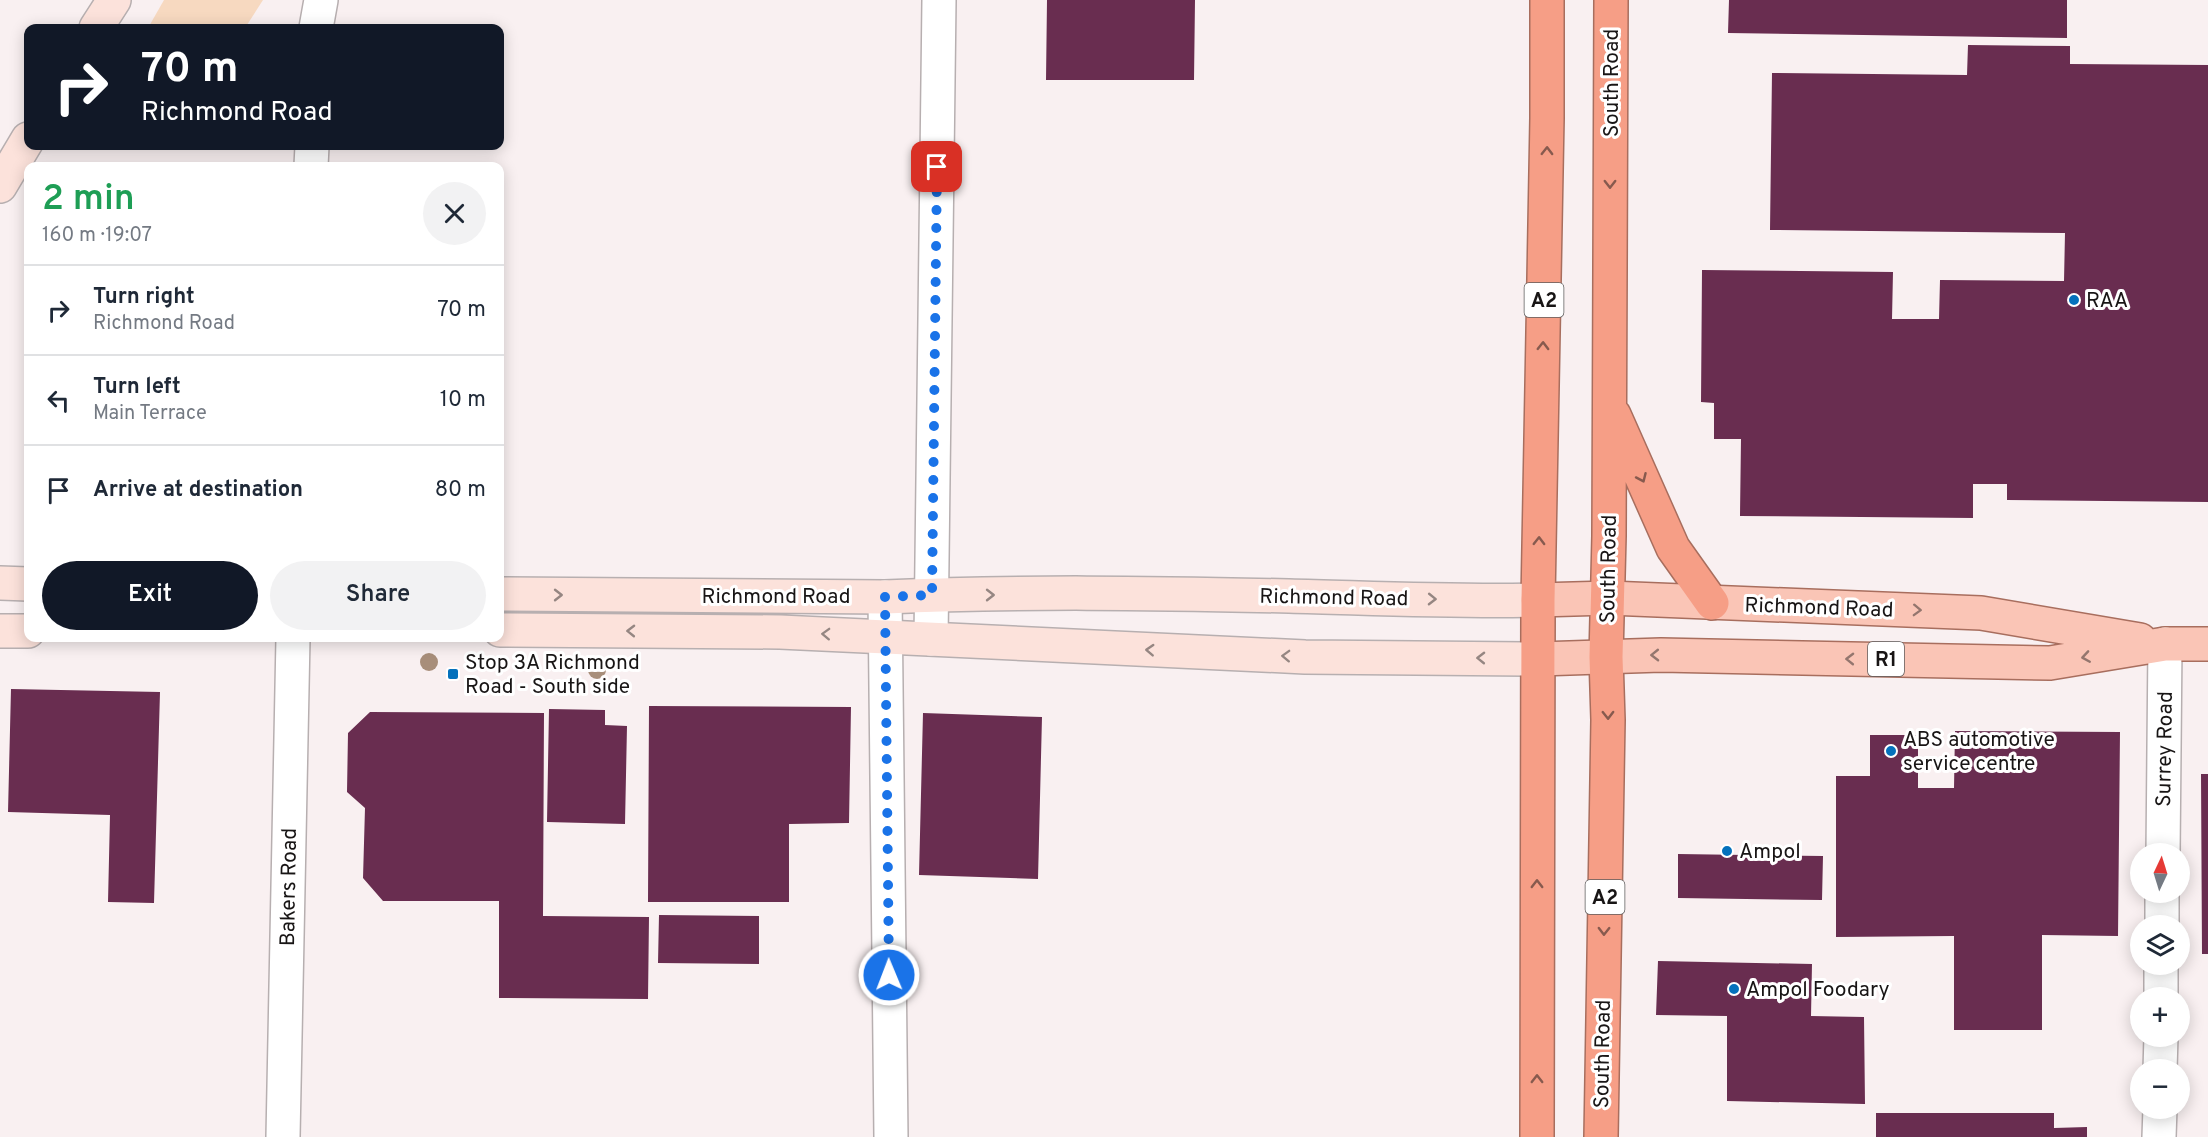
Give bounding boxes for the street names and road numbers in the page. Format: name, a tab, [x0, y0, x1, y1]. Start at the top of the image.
street label: South Road	[1599, 29, 1626, 137]
road number: A2	[1524, 283, 1564, 317]
street label: South Road	[1595, 514, 1624, 624]
street label: Richmond Road	[701, 584, 851, 611]
street label: Richmond Road	[1259, 584, 1409, 613]
street label: Richmond Road	[1744, 592, 1894, 625]
road number: R1	[1868, 642, 1904, 676]
street label: Surrey Road	[2151, 691, 2180, 807]
street label: Bakers Road	[275, 828, 304, 946]
road number: A2	[1586, 880, 1624, 914]
street label: South Road	[1589, 999, 1618, 1109]

